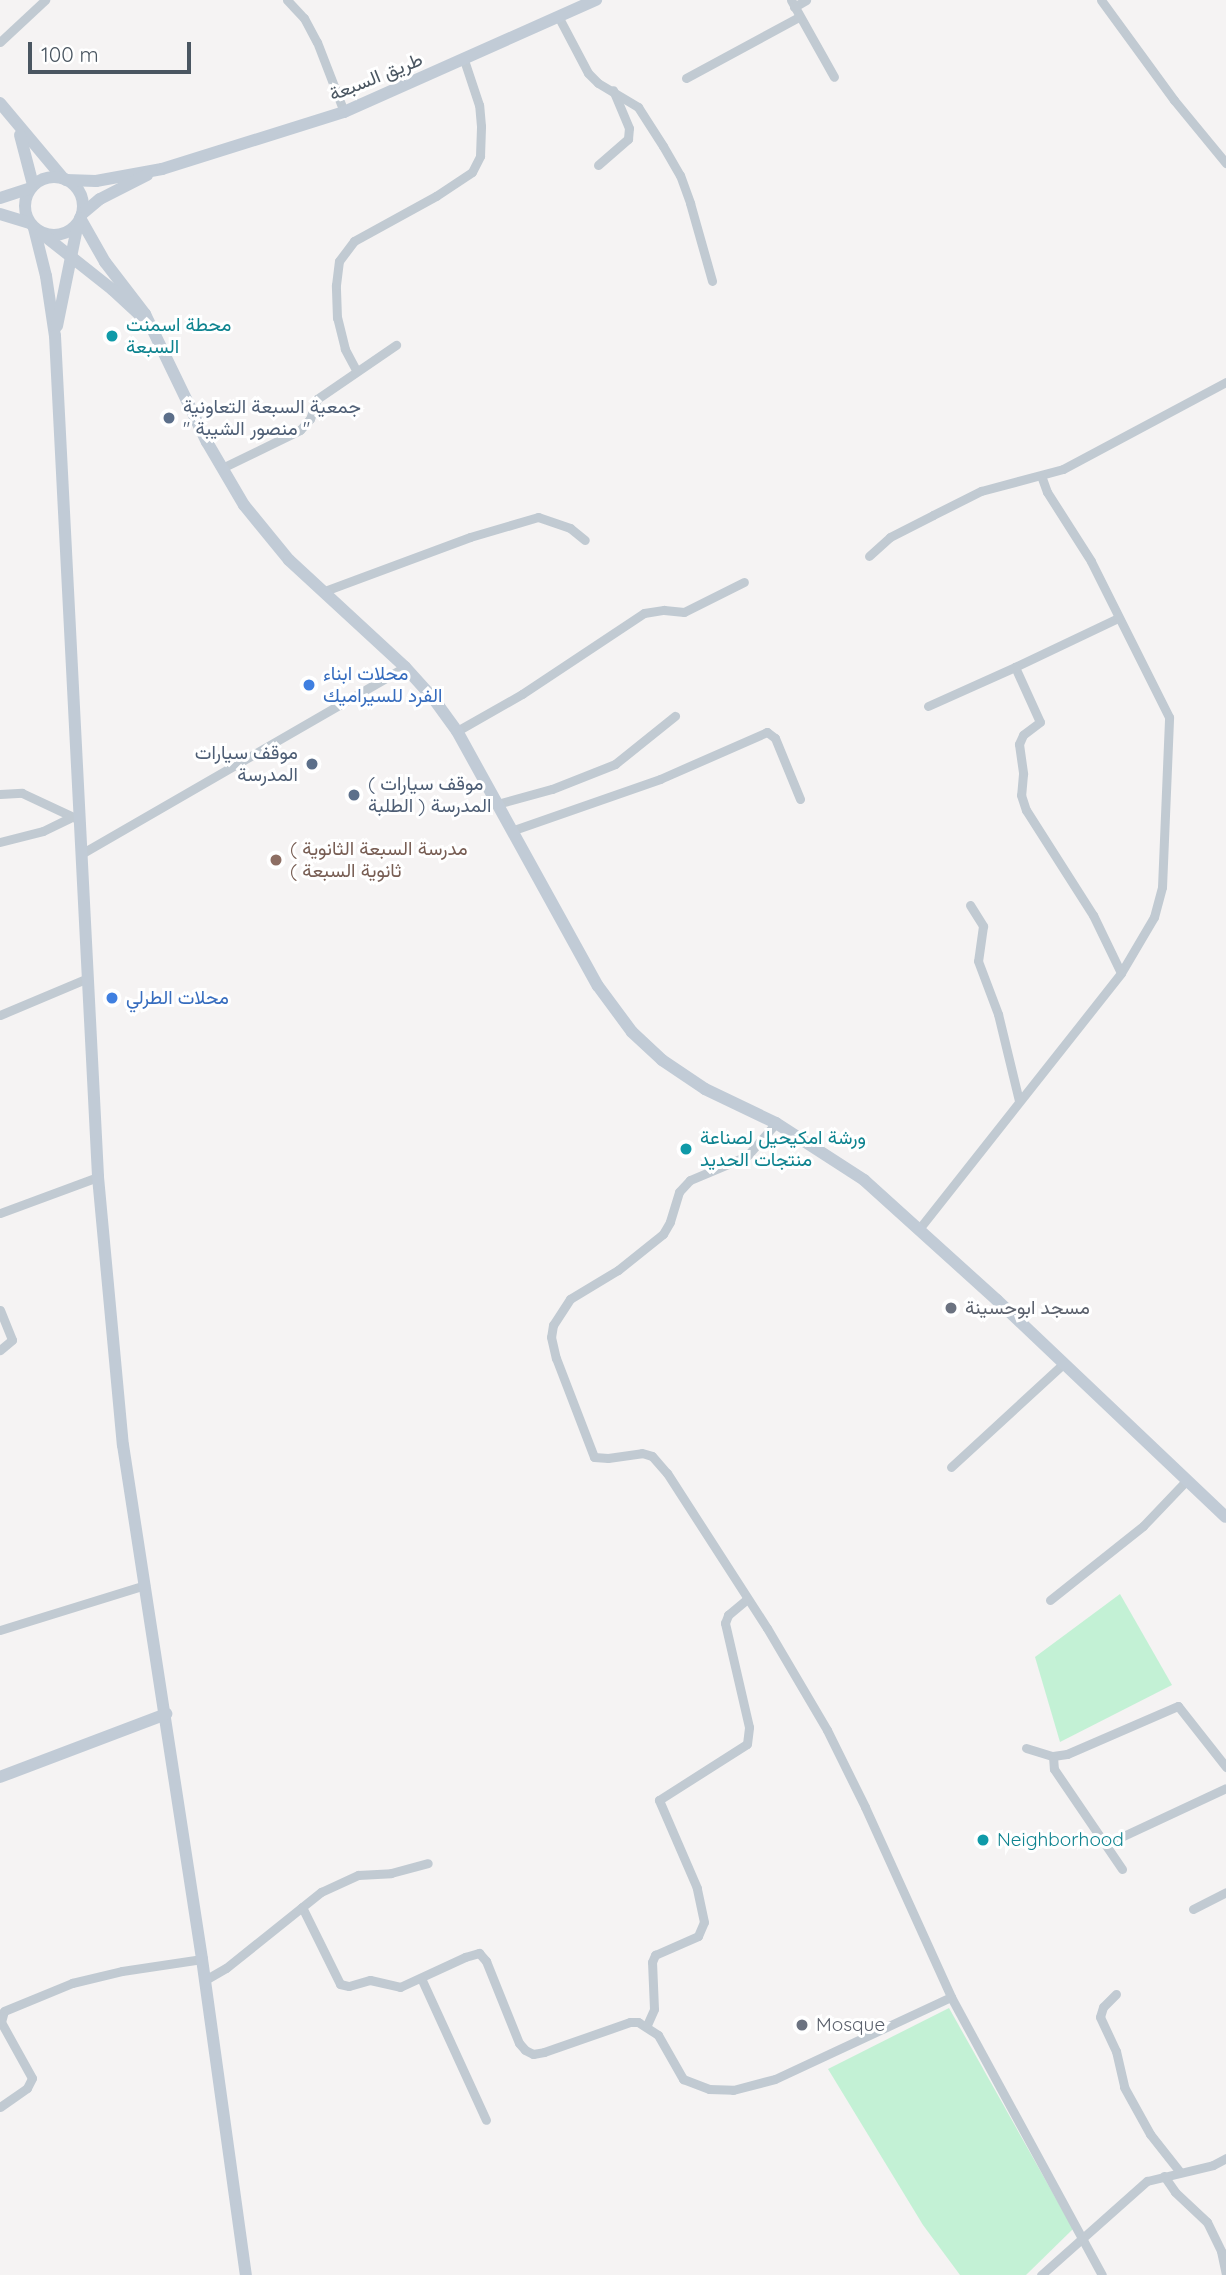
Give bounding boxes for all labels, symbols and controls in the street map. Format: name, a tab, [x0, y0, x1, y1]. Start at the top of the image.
scale bar	[32, 28, 194, 72]
text: 100 m	[41, 41, 99, 67]
street label: طريق السبعة	[326, 48, 426, 106]
place label: محطة اسمنت السبعة	[126, 314, 231, 358]
marker: محطة اسمنت السبعة	[104, 328, 120, 344]
place label: جمعية السبعة التعاونية " منصور الشيبة "	[183, 396, 361, 440]
marker: جمعية السبعة التعاونية " منصور الشيبة "	[161, 410, 177, 426]
place label: محلات ابناء الفرد للسيراميك	[323, 663, 442, 707]
marker: محلات ابناء الفرد للسيراميك	[301, 677, 317, 693]
place label: موقف سيارات المدرسة	[195, 742, 298, 786]
marker: موقف سيارات المدرسة	[304, 756, 320, 772]
place label: ( موقف سيارات المدرسة ( الطلبة	[368, 773, 491, 817]
marker: ( موقف سيارات المدرسة ( الطلبة	[346, 787, 362, 803]
place label: ( مدرسة السبعة الثانوية ( ثانوية السبعة	[290, 838, 468, 882]
marker: ( مدرسة السبعة الثانوية ( ثانوية السبعة	[268, 852, 284, 868]
place label: محلات الطرلي	[126, 987, 229, 1009]
marker: محلات الطرلي	[104, 990, 120, 1006]
place label: ورشة امكيحيل لصناعة منتجات الحديد	[700, 1127, 866, 1171]
marker: ورشة امكيحيل لصناعة منتجات الحديد	[678, 1141, 694, 1157]
place label: مسجد ابوحسينة	[965, 1297, 1090, 1319]
marker: مسجد ابوحسينة	[943, 1300, 959, 1316]
place label: Neighborhood	[997, 1829, 1124, 1851]
marker: Neighborhood	[975, 1832, 991, 1848]
place label: Mosque	[816, 2014, 885, 2036]
marker: Mosque	[794, 2017, 810, 2033]

